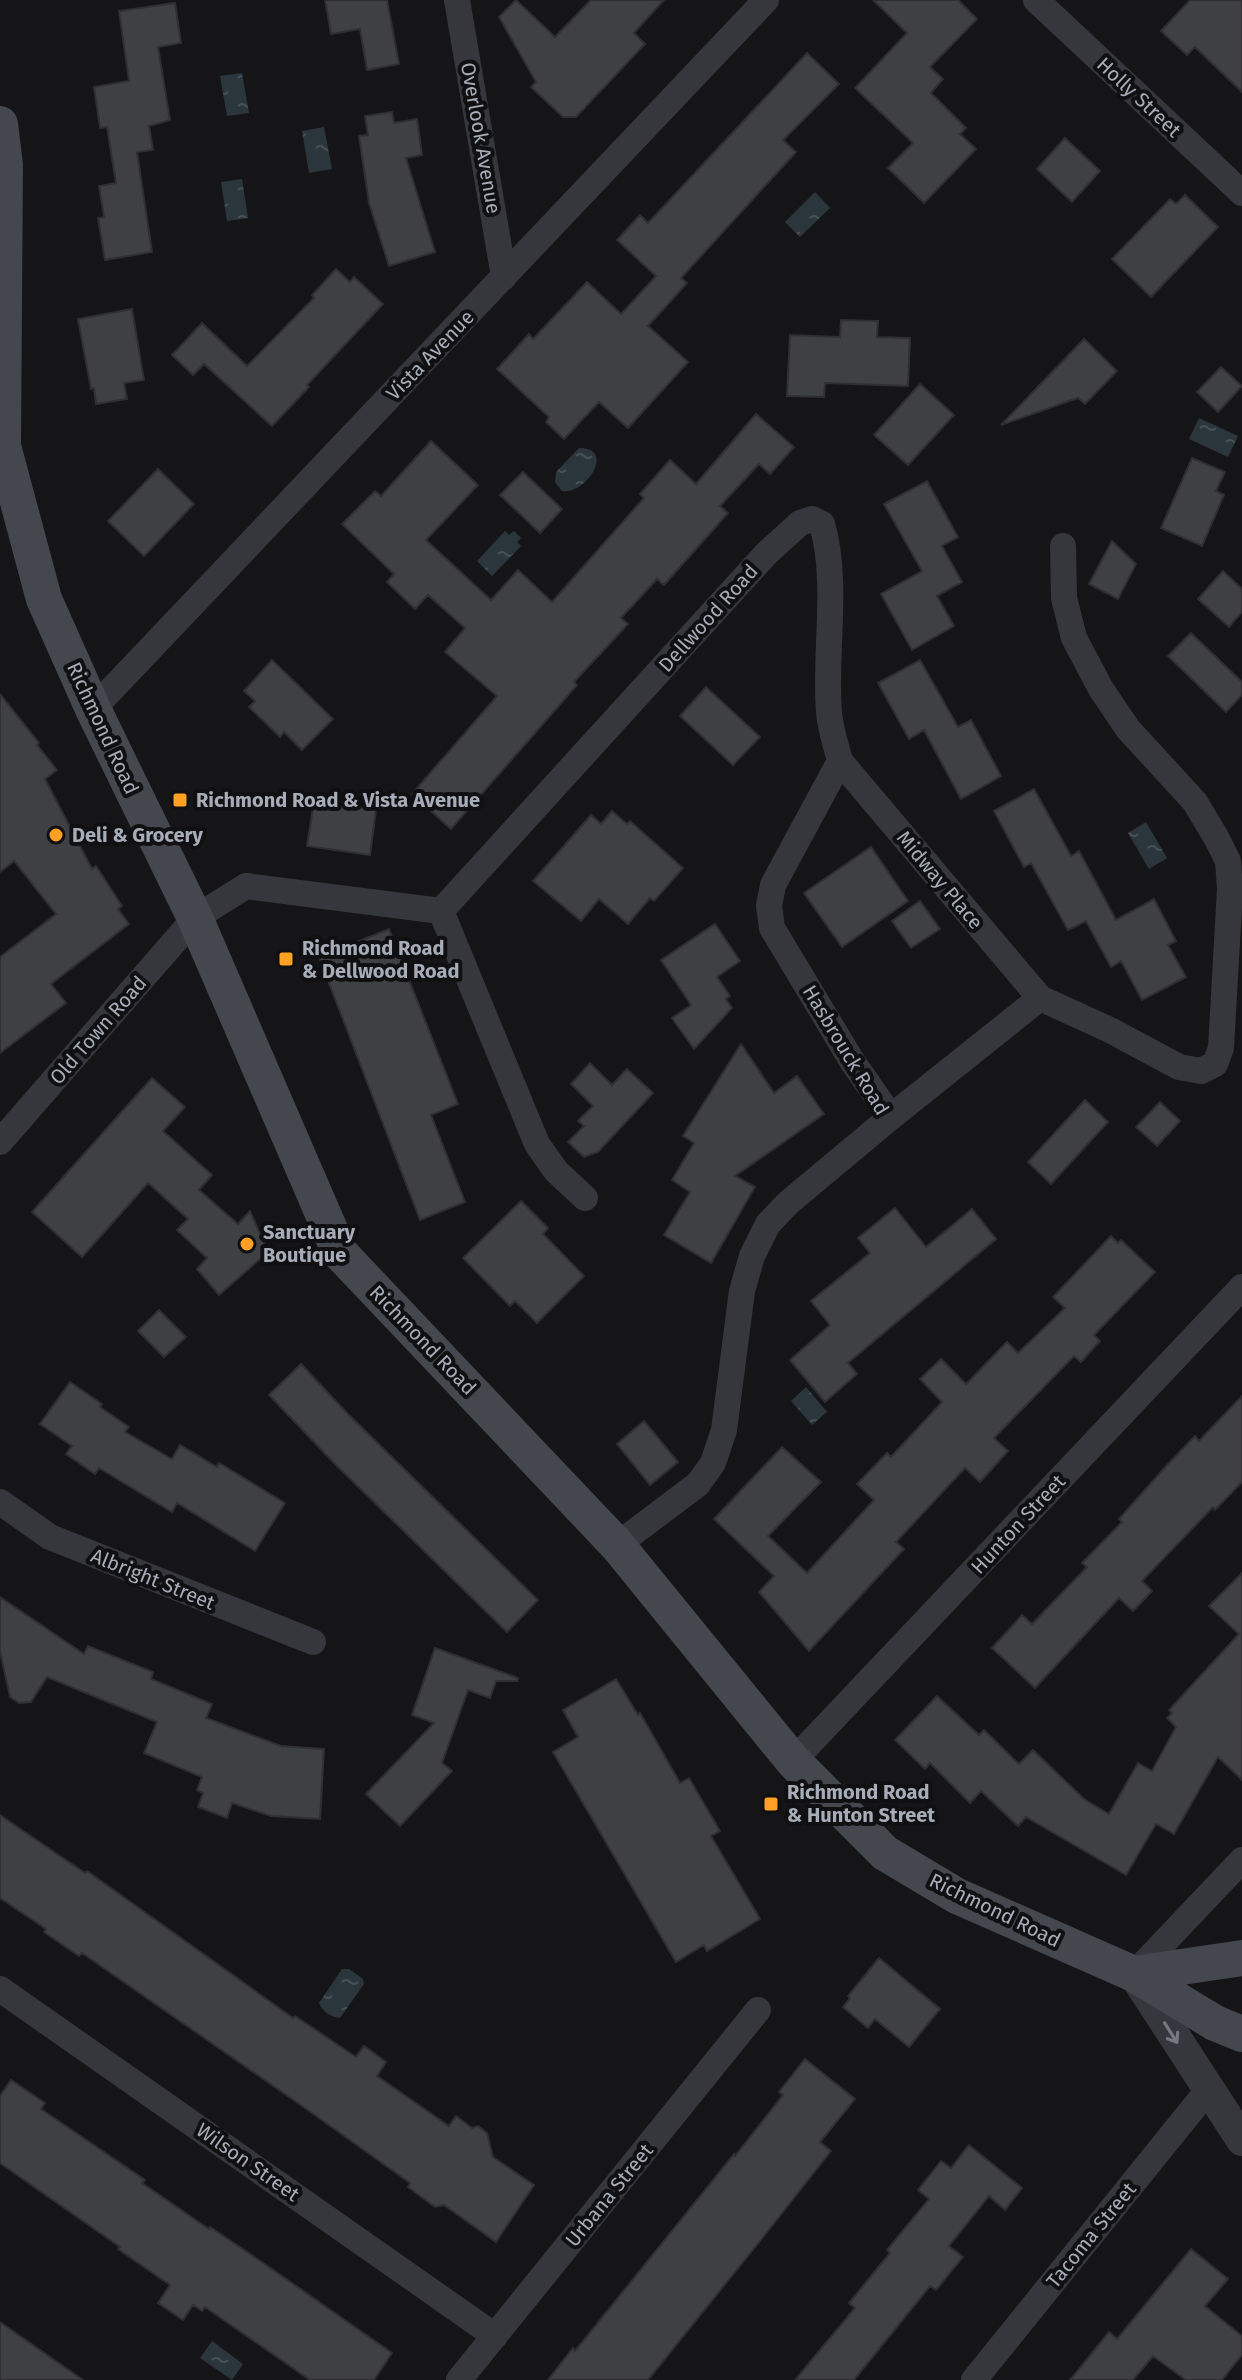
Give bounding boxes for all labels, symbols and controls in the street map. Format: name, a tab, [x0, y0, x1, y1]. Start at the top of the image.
street label: Holly Street	[1092, 52, 1187, 143]
street label: Overlook Avenue	[456, 60, 506, 216]
street label: Vista Avenue	[381, 305, 479, 405]
street label: Dellwood Road	[653, 559, 763, 677]
street label: Richmond Road	[62, 658, 144, 798]
place label: Richmond Road & Vista Avenue	[196, 788, 480, 812]
marker: Richmond Road & Vista Avenue	[171, 791, 189, 809]
place label: Deli & Grocery	[72, 823, 204, 847]
marker: Deli & Grocery	[47, 826, 65, 844]
street label: Midway Place	[892, 826, 988, 934]
place label: Richmond Road & Dellwood Road	[302, 936, 459, 983]
marker: Richmond Road & Dellwood Road	[277, 950, 295, 968]
street label: Old Town Road	[45, 971, 151, 1089]
street label: Hasbrouck Road	[798, 981, 894, 1119]
place label: Sanctuary Boutique	[263, 1220, 356, 1267]
marker: Sanctuary Boutique	[238, 1235, 256, 1253]
street label: Richmond Road	[365, 1280, 481, 1400]
street label: Hunton Street	[966, 1469, 1071, 1579]
street label: Albright Street	[88, 1543, 219, 1615]
place label: Richmond Road & Hunton Street	[787, 1780, 935, 1827]
marker: Richmond Road & Hunton Street	[762, 1795, 780, 1813]
street label: Richmond Road	[925, 1868, 1065, 1952]
one-way arrow	[1162, 2021, 1179, 2043]
street label: Wilson Street	[192, 2118, 305, 2207]
street label: Urbana Street	[560, 2138, 658, 2251]
street label: Tacoma Street	[1041, 2177, 1141, 2293]

